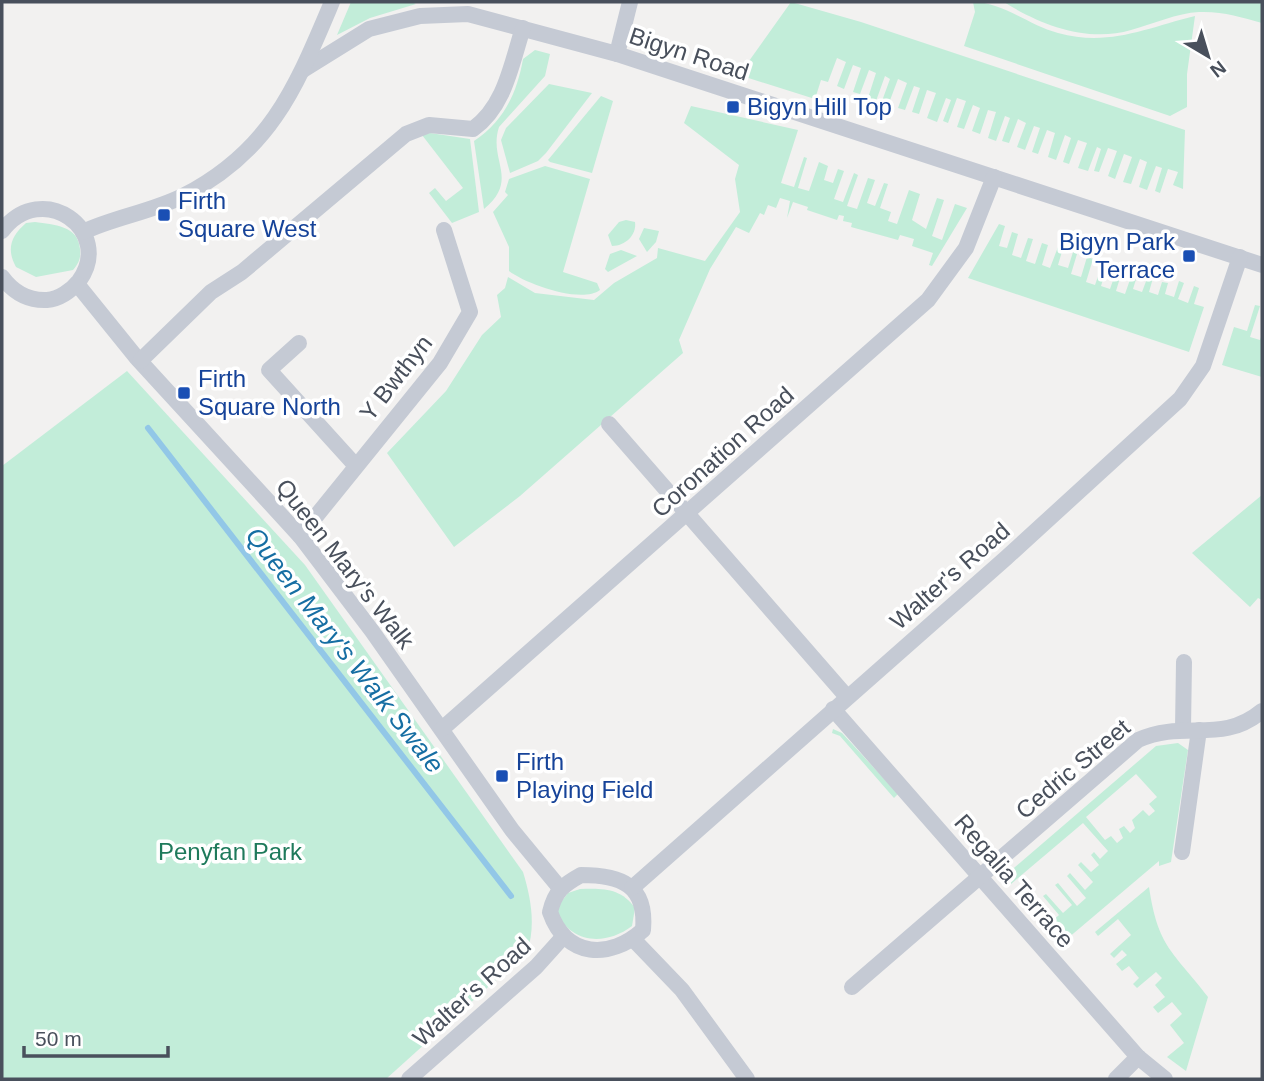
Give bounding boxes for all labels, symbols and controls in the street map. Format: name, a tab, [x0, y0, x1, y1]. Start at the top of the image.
north arrow	[1173, 21, 1243, 91]
street label: Bigyn Road	[626, 22, 752, 86]
text: N	[1206, 57, 1230, 82]
place label: Bigyn Hill Top	[747, 93, 892, 120]
marker: Bigyn Hill Top	[725, 99, 741, 115]
place label: Firth Square West	[178, 187, 317, 242]
marker: Firth Square West	[156, 207, 172, 223]
place label: Bigyn Park Terrace	[1059, 228, 1176, 283]
marker: Bigyn Park Terrace	[1181, 248, 1197, 264]
street label: Y Bwthyn	[354, 330, 437, 426]
place label: Firth Square North	[198, 365, 341, 420]
street label: Coronation Road	[646, 381, 799, 522]
marker: Firth Square North	[176, 385, 192, 401]
street label: Queen Mary's Walk	[271, 474, 421, 655]
street label: Walter's Road	[885, 517, 1015, 635]
water label: Queen Mary's Walk Swale	[240, 521, 450, 779]
street label: Cedric Street	[1010, 713, 1135, 824]
place label: Firth Playing Field	[516, 748, 653, 803]
marker: Firth Playing Field	[494, 768, 510, 784]
street label: Regalia Terrace	[949, 809, 1080, 953]
park label: Penyfan Park	[158, 838, 303, 865]
street label: Walter's Road	[407, 932, 536, 1052]
scale bar	[24, 1014, 168, 1058]
text: 50 m	[35, 1027, 82, 1050]

